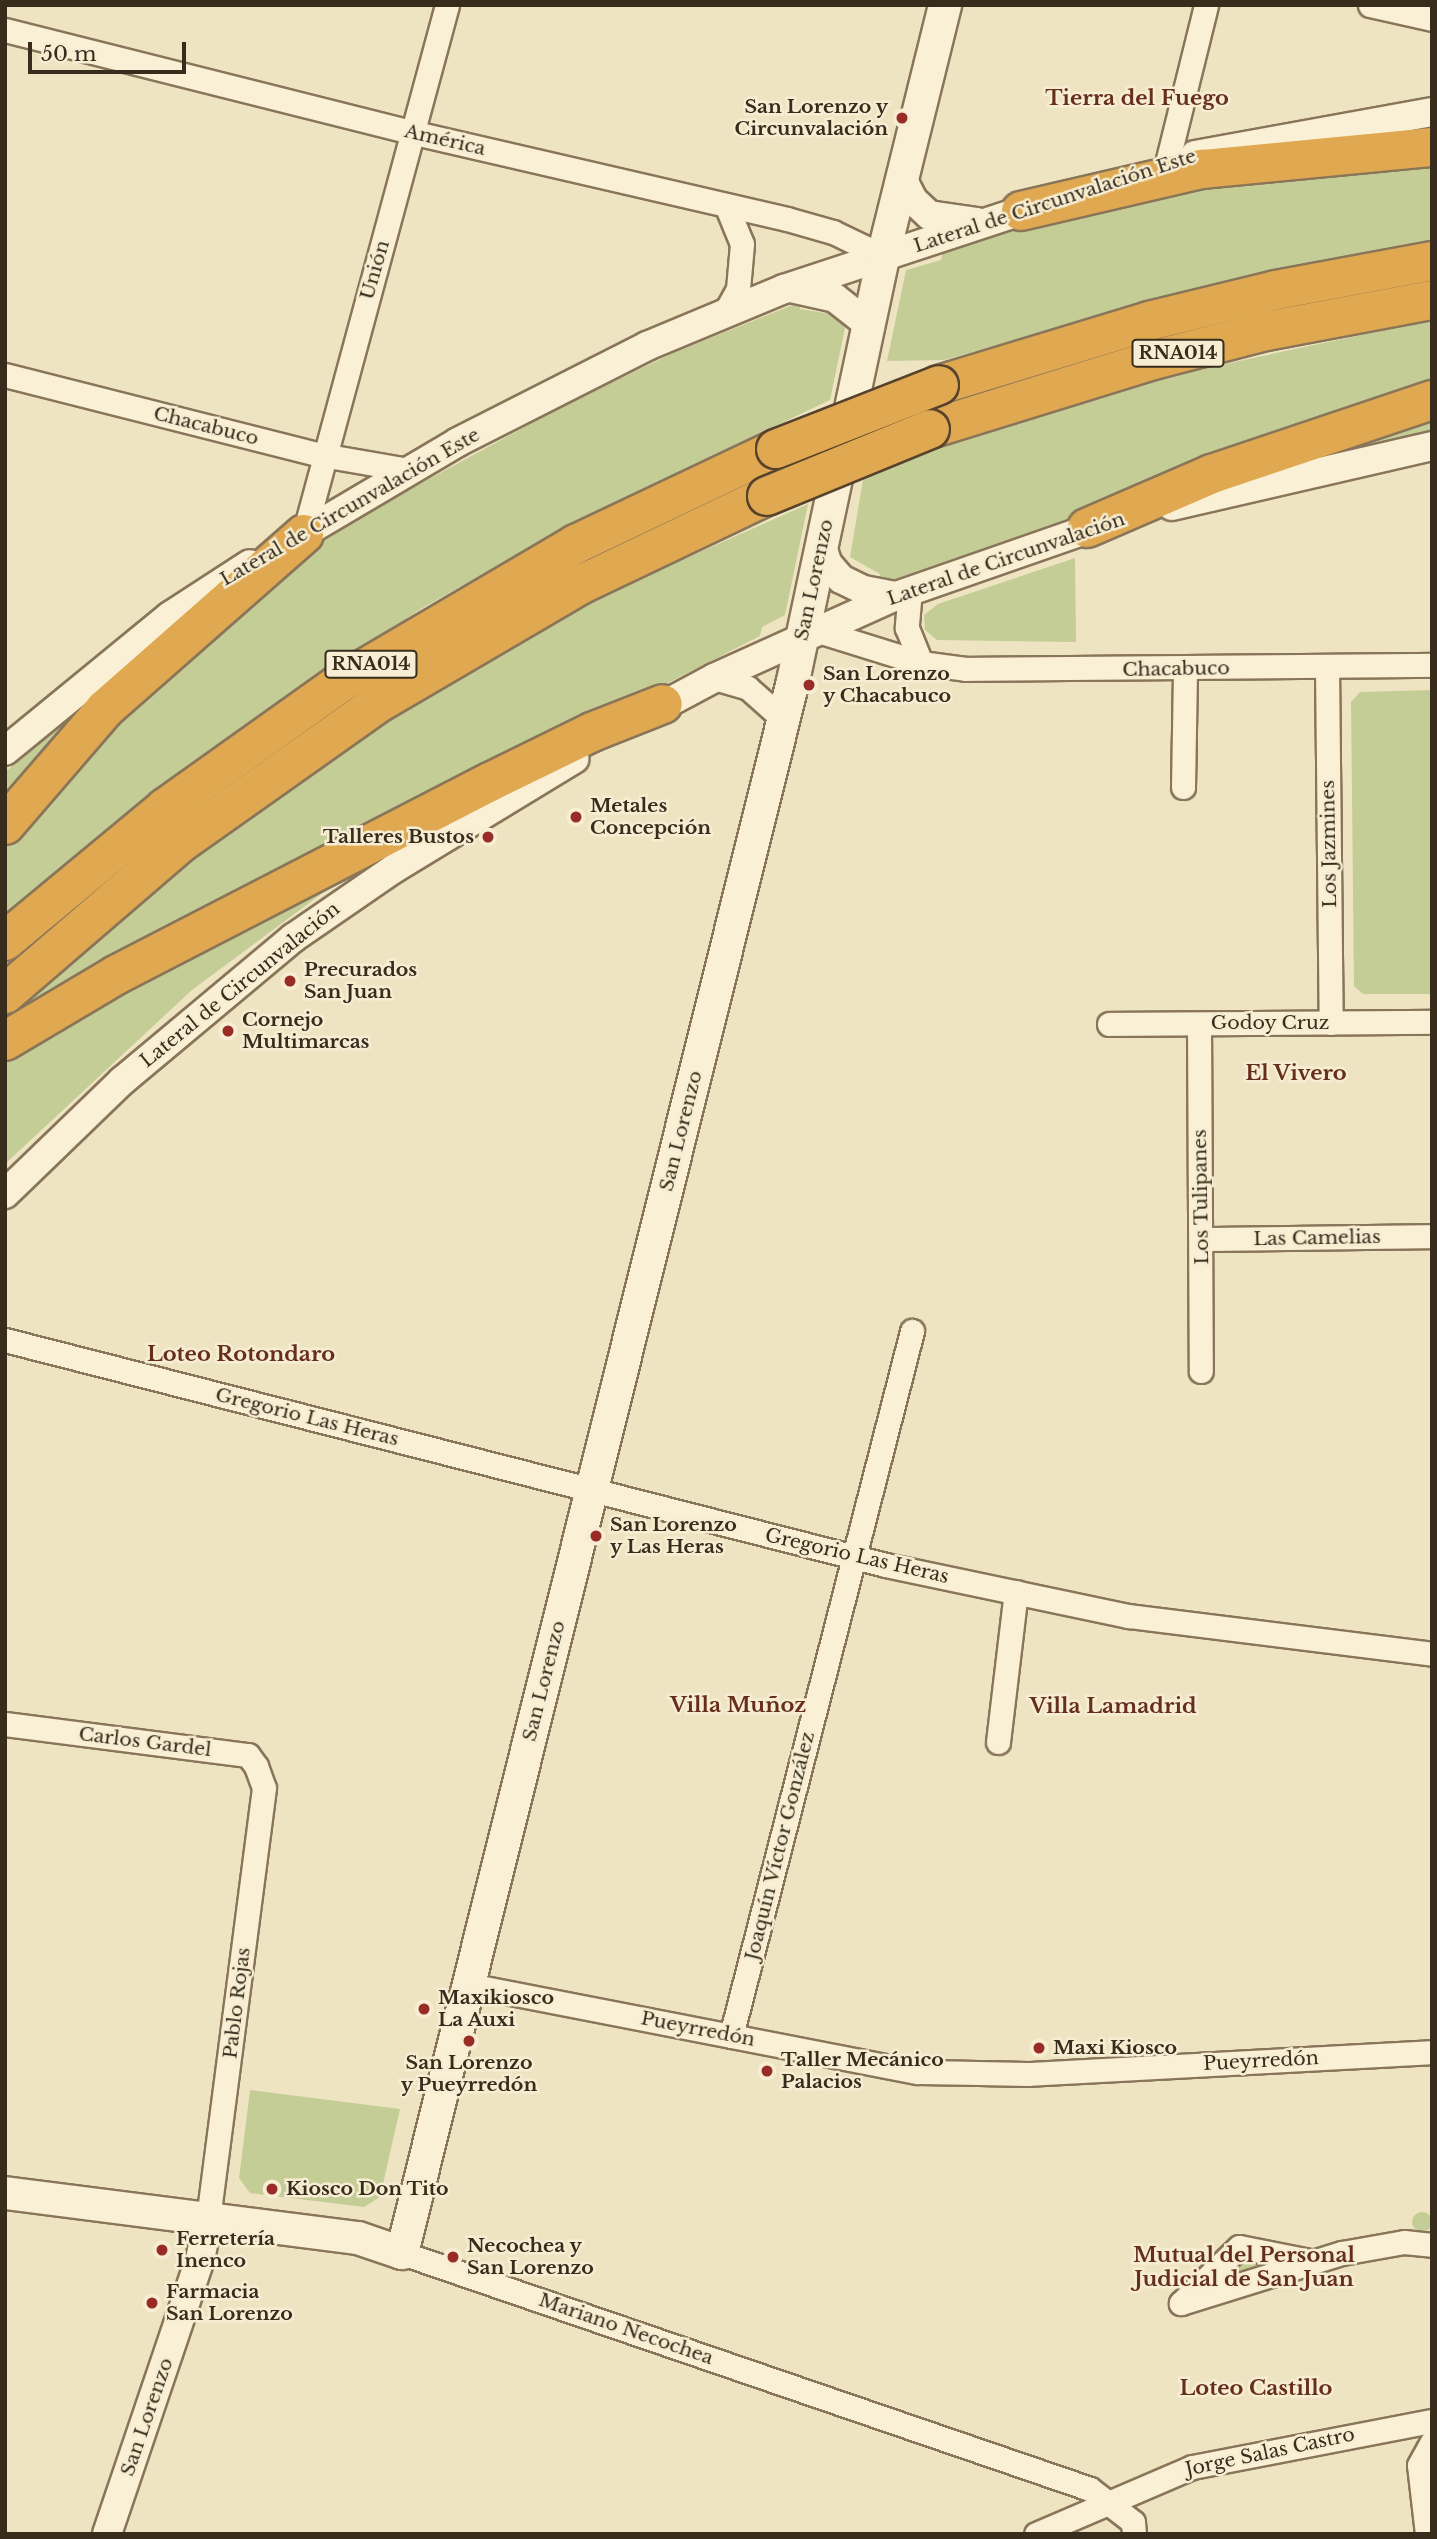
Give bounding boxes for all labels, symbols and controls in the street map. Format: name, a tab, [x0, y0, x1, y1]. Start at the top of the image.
scale bar	[32, 28, 189, 72]
text: 50 m	[41, 41, 96, 67]
district label: Tierra del Fuego	[1045, 85, 1229, 111]
place label: San Lorenzo y Circunvalación	[735, 96, 888, 140]
marker: San Lorenzo y Circunvalación	[894, 110, 910, 126]
street label: América	[402, 120, 488, 160]
street label: Lateral de Circunvalación Este	[911, 144, 1199, 258]
street label: Unión	[356, 238, 394, 302]
road number: RNA014	[1131, 338, 1225, 368]
street label: Chacabuco	[151, 402, 261, 450]
street label: Lateral de Circunvalación Este	[216, 423, 484, 591]
street label: Lateral de Circunvalación	[884, 508, 1128, 610]
street label: San Lorenzo	[790, 517, 838, 643]
road number: RNA014	[324, 650, 418, 678]
street label: Chacabuco	[1122, 657, 1230, 681]
place label: San Lorenzo y Chacabuco	[823, 663, 952, 707]
marker: San Lorenzo y Chacabuco	[801, 677, 817, 693]
street label: Los Jazmines	[1316, 780, 1342, 908]
place label: Metales Concepción	[590, 795, 711, 839]
marker: Metales Concepción	[568, 809, 584, 825]
place label: Talleres Bustos	[323, 826, 474, 848]
marker: Talleres Bustos	[480, 829, 496, 845]
street label: Lateral de Circunvalación	[136, 898, 344, 1072]
place label: Precurados San Juan	[304, 959, 417, 1003]
marker: Precurados San Juan	[282, 973, 298, 989]
place label: Cornejo Multimarcas	[242, 1009, 369, 1053]
street label: Godoy Cruz	[1210, 1012, 1330, 1034]
marker: Cornejo Multimarcas	[220, 1023, 236, 1039]
district label: El Vivero	[1245, 1060, 1347, 1086]
street label: San Lorenzo	[655, 1068, 707, 1194]
street label: Los Tulipanes	[1188, 1129, 1214, 1265]
street label: Las Camelias	[1253, 1225, 1381, 1251]
district label: Loteo Rotondaro	[147, 1341, 335, 1367]
street label: Gregorio Las Heras	[213, 1383, 401, 1451]
place label: San Lorenzo y Las Heras	[610, 1514, 737, 1558]
street label: Gregorio Las Heras	[763, 1524, 951, 1588]
marker: San Lorenzo y Las Heras	[588, 1528, 604, 1544]
street label: San Lorenzo	[518, 1618, 570, 1744]
district label: Villa Muñoz	[670, 1692, 806, 1718]
district label: Villa Lamadrid	[1029, 1693, 1197, 1719]
street label: Carlos Gardel	[77, 1723, 213, 1761]
street label: Joaquín Víctor González	[740, 1729, 820, 1963]
street label: Pablo Rojas	[219, 1946, 255, 2060]
place label: Maxikiosco La Auxi	[438, 1987, 554, 2031]
marker: Maxikiosco La Auxi	[416, 2001, 432, 2017]
street label: Pueyrredón	[639, 2007, 757, 2051]
marker: San Lorenzo y Pueyrredón	[461, 2033, 477, 2049]
place label: Maxi Kiosco	[1053, 2037, 1177, 2059]
marker: Maxi Kiosco	[1031, 2040, 1047, 2056]
street label: Pueyrredón	[1203, 2047, 1319, 2075]
place label: Taller Mecánico Palacios	[781, 2049, 944, 2093]
place label: San Lorenzo y Pueyrredón	[400, 2052, 538, 2096]
marker: Taller Mecánico Palacios	[759, 2063, 775, 2079]
place label: Kiosco Don Tito	[286, 2178, 449, 2200]
marker: Kiosco Don Tito	[264, 2181, 280, 2197]
place label: Ferretería Inenco	[176, 2228, 275, 2272]
place label: Necochea y San Lorenzo	[467, 2235, 594, 2279]
marker: Ferretería Inenco	[154, 2242, 170, 2258]
district label: Mutual del Personal Judicial de San Juan	[1133, 2242, 1355, 2292]
marker: Necochea y San Lorenzo	[445, 2249, 461, 2265]
place label: Farmacia San Lorenzo	[166, 2281, 293, 2325]
street label: Mariano Necochea	[536, 2288, 716, 2370]
marker: Farmacia San Lorenzo	[144, 2295, 160, 2311]
street label: San Lorenzo	[116, 2355, 178, 2479]
district label: Loteo Castillo	[1180, 2375, 1332, 2401]
street label: Jorge Salas Castro	[1183, 2423, 1357, 2481]

